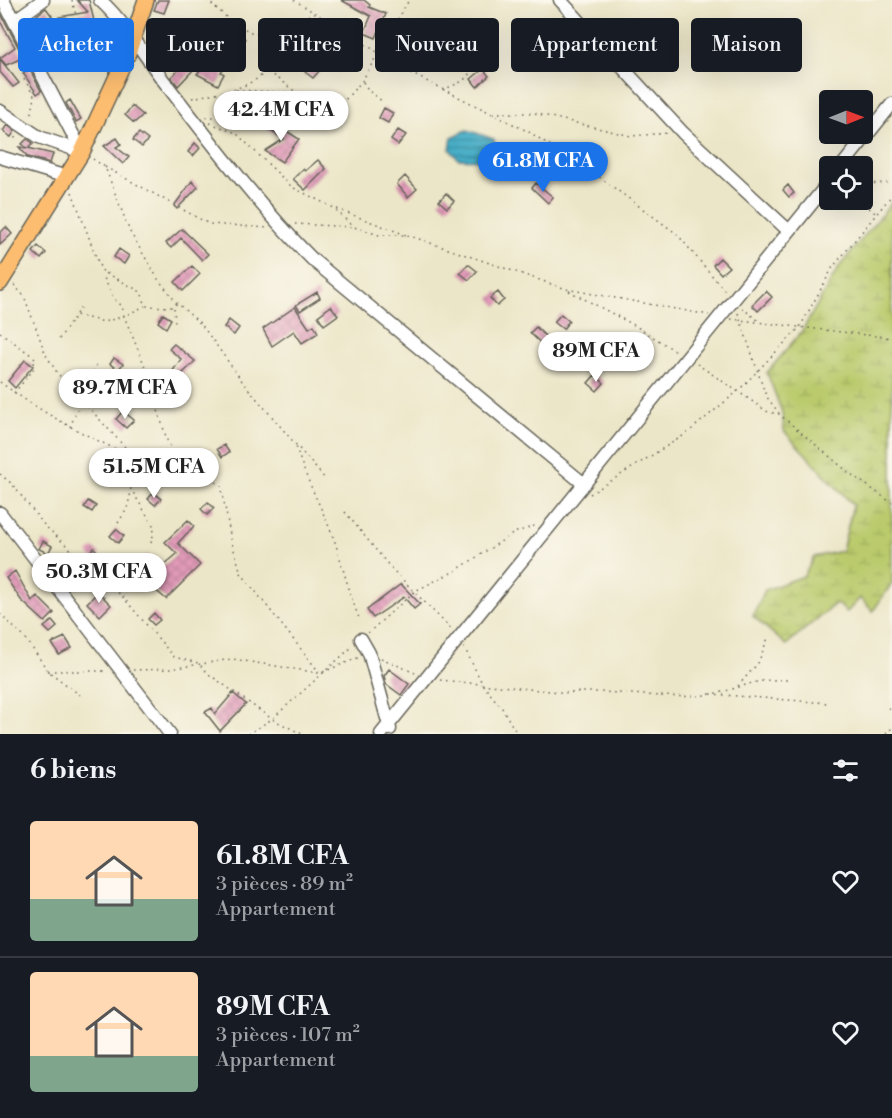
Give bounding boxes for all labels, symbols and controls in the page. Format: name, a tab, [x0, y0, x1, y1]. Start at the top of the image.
chip: Acheter	[18, 18, 134, 72]
chip: Louer	[146, 18, 246, 72]
chip: Filtres	[258, 18, 363, 72]
chip: Nouveau	[375, 18, 499, 72]
chip: Appartement	[511, 18, 679, 72]
chip: Maison	[691, 18, 802, 72]
north arrow	[819, 90, 873, 144]
map controls	[819, 90, 873, 210]
pin: 42.4M CFA	[212, 91, 350, 142]
text: 42.4M CFA	[228, 98, 335, 123]
pin: 61.8M CFA	[474, 142, 612, 193]
text: 61.8M CFA	[492, 149, 594, 174]
button: locate	[819, 156, 873, 210]
pin: 89M CFA	[541, 332, 651, 383]
text: 89M CFA	[552, 339, 640, 364]
pin: 89.7M CFA	[56, 369, 194, 420]
text: 89.7M CFA	[73, 376, 177, 401]
pin: 51.5M CFA	[85, 448, 223, 499]
text: 51.5M CFA	[103, 455, 205, 480]
pin: 50.3M CFA	[30, 553, 168, 604]
text: 50.3M CFA	[46, 560, 152, 585]
text: 6 biens	[30, 754, 116, 786]
icon: filters	[829, 754, 862, 787]
text: 61.8M CFA	[216, 840, 349, 872]
icon: home	[78, 845, 150, 917]
icon: heart	[829, 865, 862, 898]
text: 3 pièces · 89 m²	[216, 872, 353, 897]
text: Appartement	[216, 897, 336, 922]
text: 89M CFA	[216, 991, 330, 1023]
icon: home	[78, 996, 150, 1068]
icon: heart	[829, 1016, 862, 1049]
text: 3 pièces · 107 m²	[216, 1023, 360, 1048]
text: Appartement	[216, 1048, 336, 1073]

